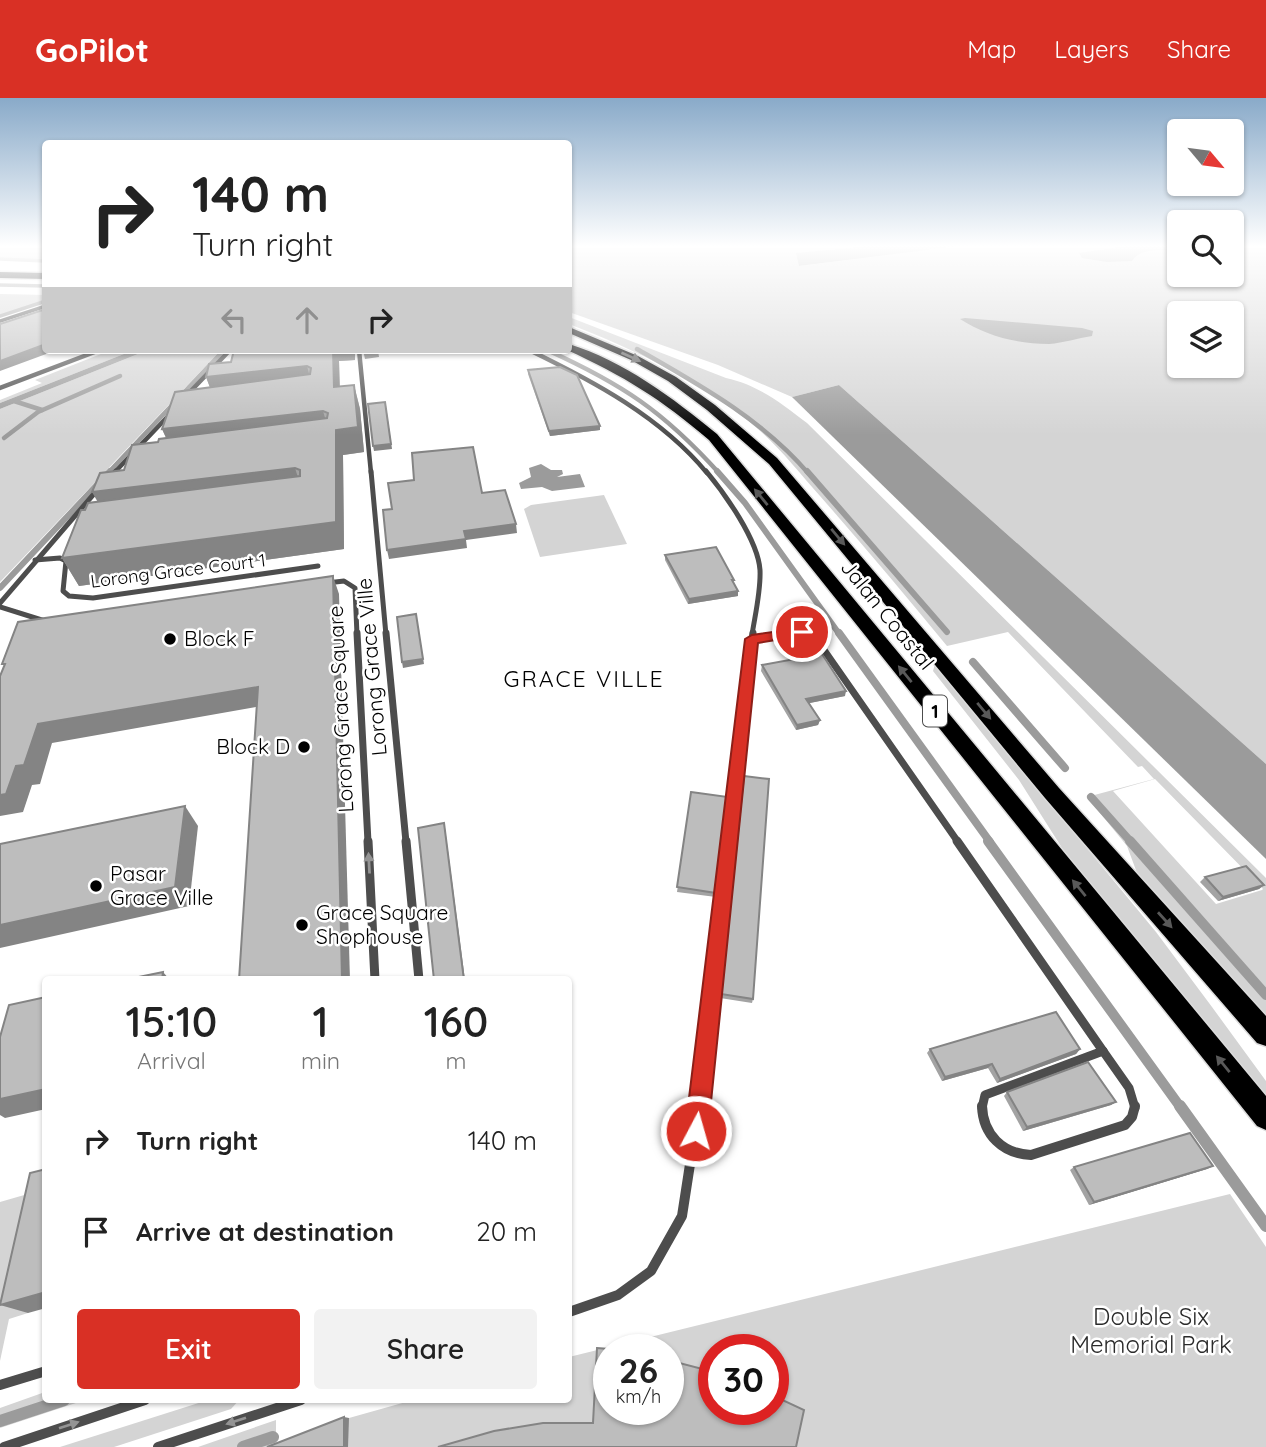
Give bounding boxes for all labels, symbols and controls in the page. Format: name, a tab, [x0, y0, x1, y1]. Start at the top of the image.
text: GoPilot	[35, 29, 149, 70]
text: Map	[967, 34, 1016, 64]
text: Layers	[1054, 34, 1129, 64]
text: Share	[1167, 34, 1231, 64]
north arrow	[1167, 119, 1244, 196]
map controls	[1167, 119, 1244, 378]
text: 140 m	[192, 163, 329, 224]
icon: right	[77, 168, 168, 259]
button: search	[1167, 210, 1244, 287]
text: Turn right	[192, 224, 333, 264]
icon: left	[215, 301, 253, 339]
icon: ahead	[288, 301, 326, 339]
icon: right	[361, 301, 399, 339]
button: layers	[1167, 301, 1244, 378]
one-way arrow	[621, 352, 642, 363]
one-way arrow	[754, 488, 769, 506]
one-way arrow	[830, 528, 845, 546]
street label: Lorong Grace Court 1	[89, 548, 267, 593]
street label: Jalan Coastal	[836, 554, 940, 675]
street label: Lorong Grace Ville	[350, 577, 392, 757]
pin	[772, 602, 832, 662]
street label: Lorong Grace Square	[322, 605, 358, 813]
icon: arrive	[783, 613, 821, 651]
place label: Block F	[184, 625, 255, 651]
marker: Block F	[162, 631, 178, 647]
district label: GRACE VILLE	[503, 664, 665, 693]
one-way arrow	[897, 665, 912, 683]
road number: 1	[923, 696, 947, 726]
one-way arrow	[976, 703, 991, 720]
place label: Block D	[216, 733, 290, 759]
marker: Block D	[296, 739, 312, 755]
one-way arrow	[363, 852, 374, 874]
place label: Pasar Grace Ville	[110, 860, 213, 910]
marker: Pasar Grace Ville	[88, 878, 104, 894]
one-way arrow	[1072, 880, 1087, 897]
place label: Grace Square Shophouse	[316, 899, 448, 949]
one-way arrow	[1157, 911, 1173, 929]
marker: Grace Square Shophouse	[294, 917, 310, 933]
text: 15:10	[126, 995, 217, 1048]
text: 1	[312, 995, 329, 1048]
text: 160	[424, 995, 488, 1048]
text: Arrival	[137, 1046, 206, 1075]
text: min	[301, 1046, 340, 1075]
text: m	[446, 1046, 467, 1075]
one-way arrow	[1216, 1056, 1231, 1073]
position arrow	[659, 1094, 733, 1168]
icon: right	[77, 1122, 115, 1160]
text: Turn right	[136, 1124, 258, 1157]
text: 140 m	[468, 1124, 537, 1157]
icon: arrive	[77, 1213, 115, 1251]
text: Arrive at destination	[136, 1215, 394, 1248]
text: 20 m	[476, 1215, 537, 1248]
park label: Double Six Memorial Park	[1070, 1301, 1232, 1359]
button: Exit	[77, 1309, 300, 1389]
button: Share	[314, 1309, 537, 1389]
speed limit sign: 30	[698, 1334, 789, 1425]
text: 26	[619, 1348, 658, 1392]
text: km/h	[616, 1385, 661, 1408]
one-way arrow	[226, 1417, 247, 1427]
one-way arrow	[58, 1420, 79, 1430]

